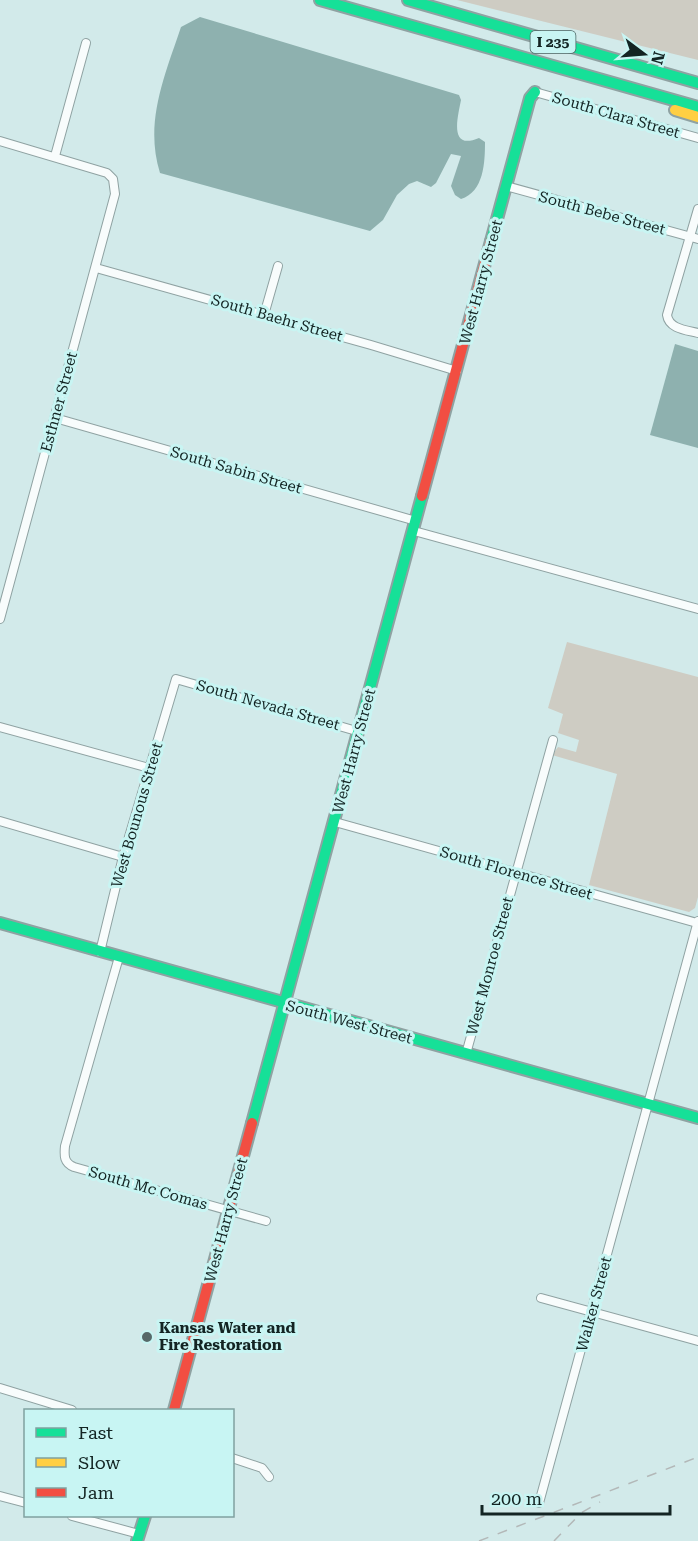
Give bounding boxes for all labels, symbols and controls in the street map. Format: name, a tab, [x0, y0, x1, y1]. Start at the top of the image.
north arrow	[614, 24, 674, 84]
road number: I 235	[530, 31, 576, 53]
text: N	[647, 49, 669, 67]
street label: South Clara Street	[550, 88, 682, 142]
street label: South Bebe Street	[537, 187, 668, 239]
street label: West Harry Street	[456, 217, 506, 346]
street label: South Baehr Street	[209, 291, 345, 345]
street label: Esthner Street	[37, 350, 81, 454]
street label: South Sabin Street	[168, 443, 304, 497]
street label: South Nevada Street	[194, 676, 342, 734]
street label: West Harry Street	[329, 686, 379, 815]
street label: West Bounous Street	[108, 740, 166, 890]
street label: South Florence Street	[438, 843, 595, 903]
street label: West Monroe Street	[463, 894, 517, 1037]
street label: South West Street	[284, 997, 414, 1048]
street label: West Harry Street	[201, 1155, 251, 1284]
street label: South Mc Comas	[87, 1162, 209, 1214]
street label: Walker Street	[573, 1254, 615, 1353]
place label: Kansas Water and Fire Restoration	[159, 1319, 296, 1354]
marker: Kansas Water and Fire Restoration	[140, 1330, 154, 1344]
legend	[24, 1409, 234, 1517]
text: Fast	[78, 1422, 113, 1443]
text: Slow	[78, 1452, 120, 1473]
scale bar	[482, 1478, 670, 1516]
text: Jam	[78, 1482, 114, 1503]
text: 200 m	[491, 1488, 542, 1509]

